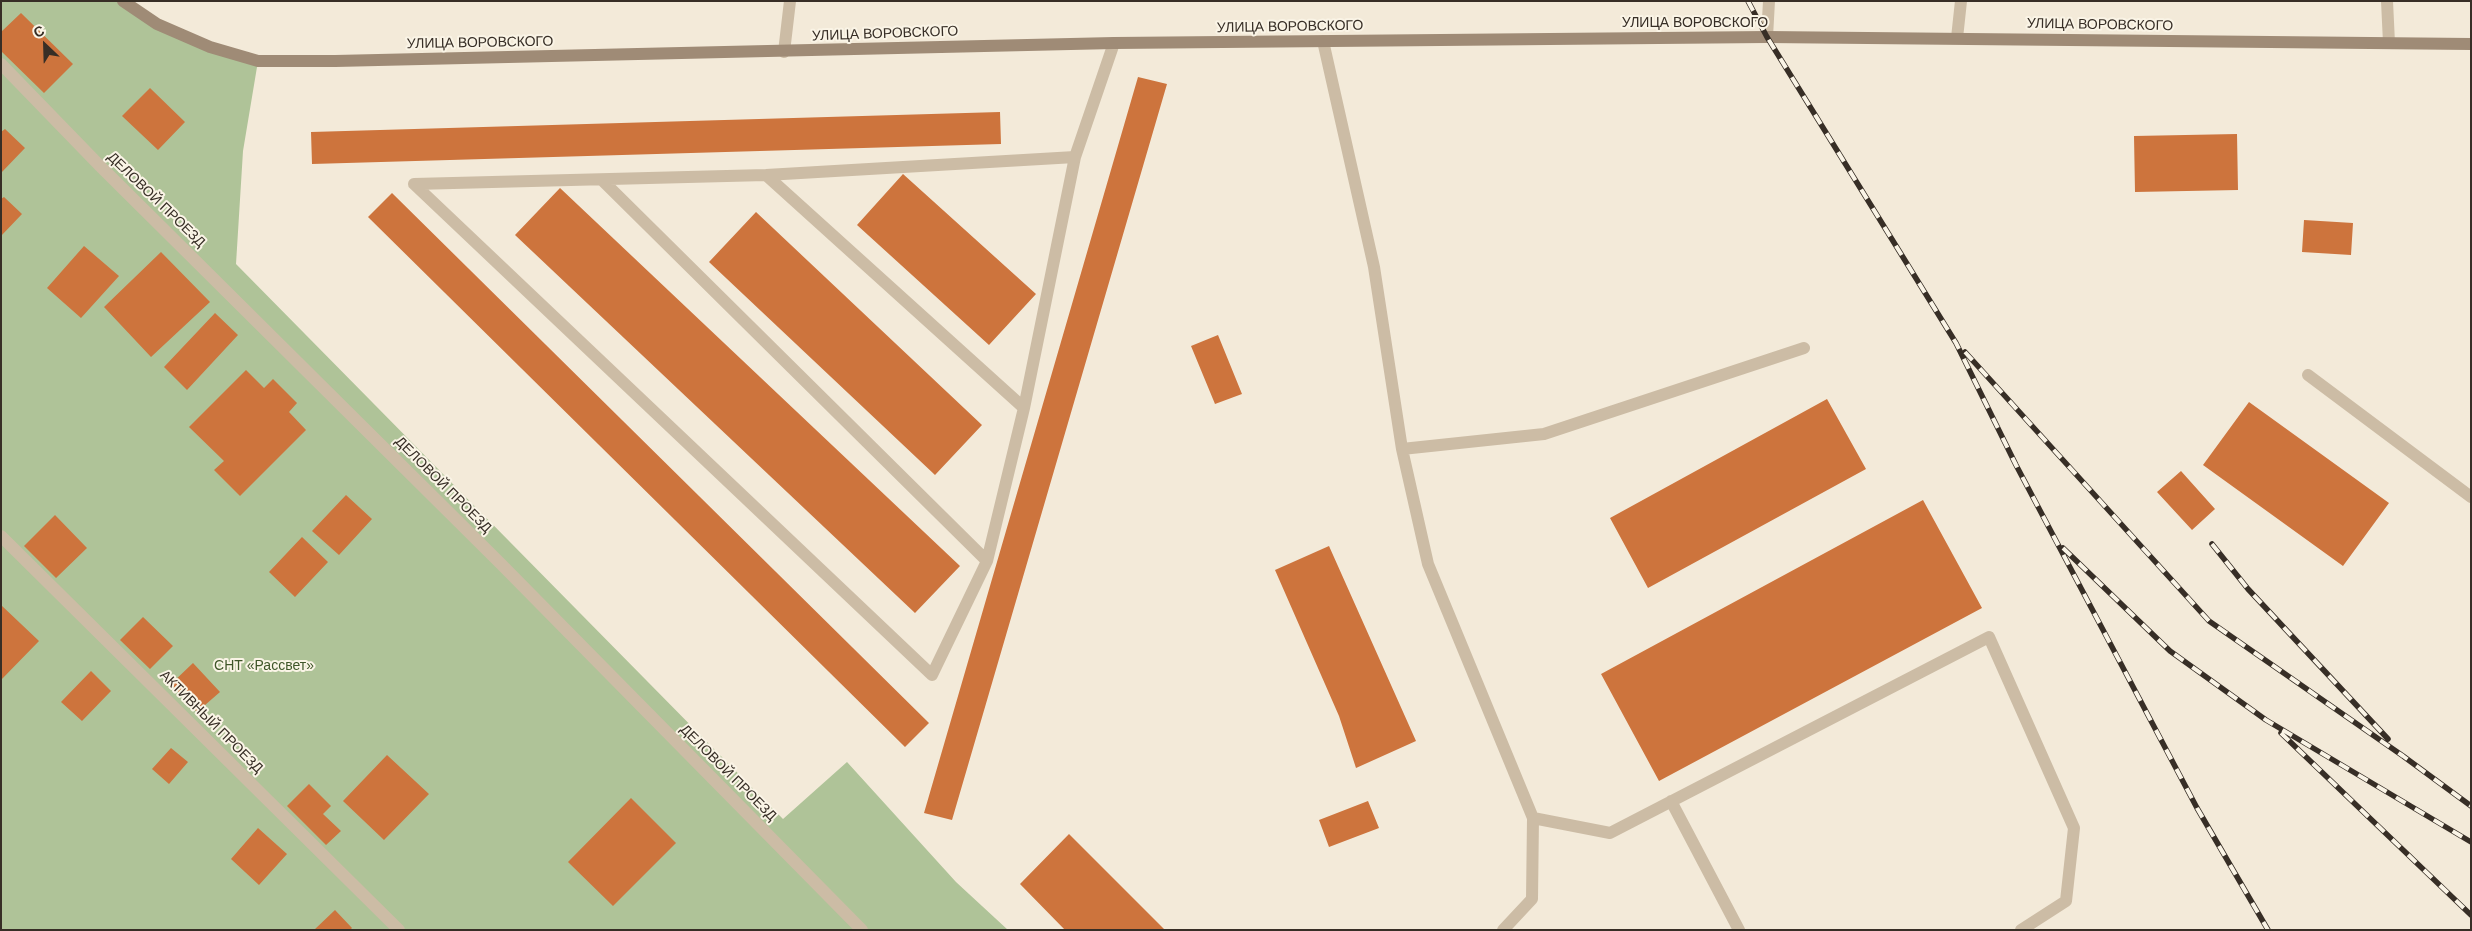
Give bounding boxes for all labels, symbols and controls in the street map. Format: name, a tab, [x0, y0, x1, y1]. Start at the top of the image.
street label: УЛИЦА ВОРОВСКОГО	[1622, 15, 1768, 31]
street label: УЛИЦА ВОРОВСКОГО	[2027, 15, 2173, 35]
street label: УЛИЦА ВОРОВСКОГО	[1217, 17, 1363, 37]
north arrow	[20, 20, 70, 70]
text: С	[31, 22, 47, 41]
street label: УЛИЦА ВОРОВСКОГО	[812, 23, 958, 45]
street label: УЛИЦА ВОРОВСКОГО	[407, 33, 553, 53]
street label: ДЕЛОВОЙ ПРОЕЗД	[104, 149, 208, 251]
street label: ДЕЛОВОЙ ПРОЕЗД	[391, 433, 495, 537]
park label: СНТ «Рассвет»	[214, 658, 314, 674]
street label: АКТИВНЫЙ ПРОЕЗД	[156, 667, 266, 777]
street label: ДЕЛОВОЙ ПРОЕЗД	[676, 721, 780, 825]

